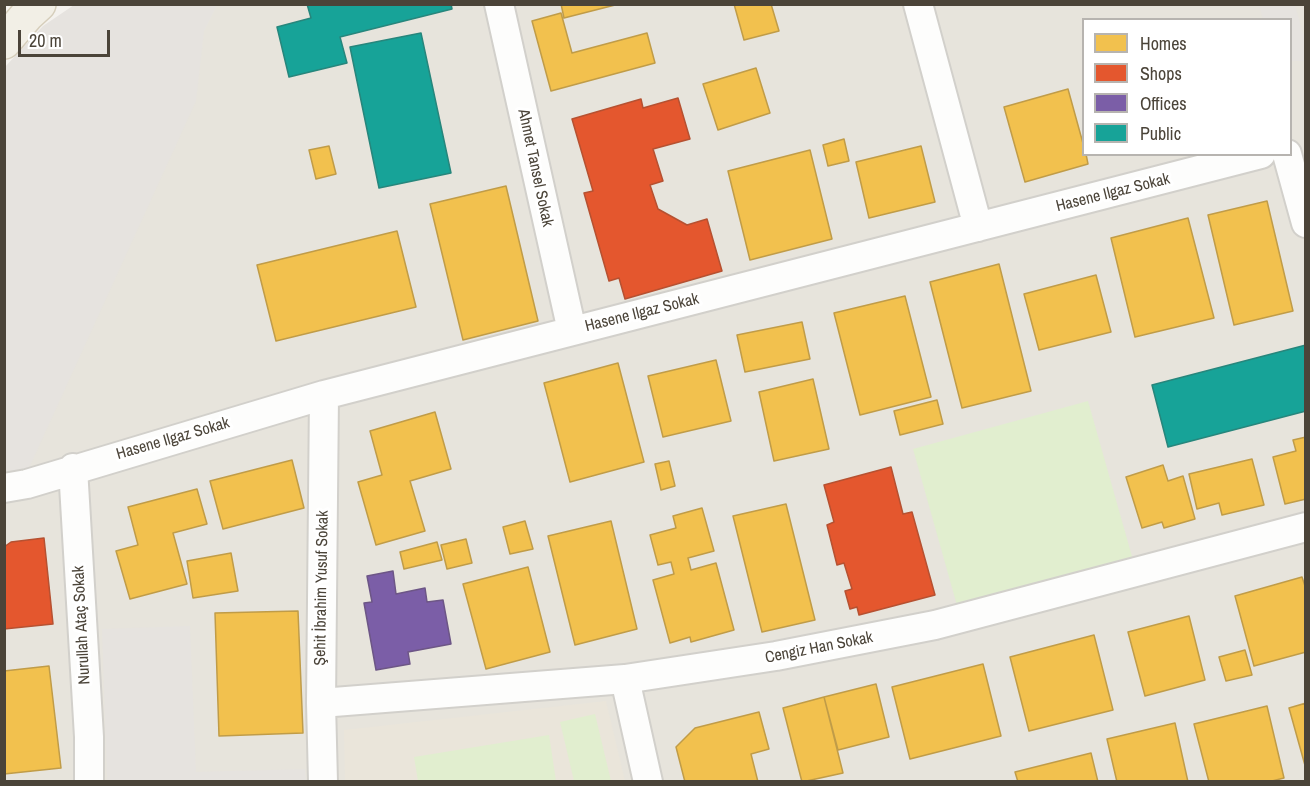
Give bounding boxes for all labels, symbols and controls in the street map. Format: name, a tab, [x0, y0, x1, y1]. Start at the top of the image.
scale bar	[21, 18, 112, 56]
legend	[1082, 18, 1292, 156]
text: 20 m	[29, 28, 62, 53]
text: Homes	[1140, 31, 1187, 56]
text: Shops	[1140, 61, 1182, 86]
text: Offices	[1140, 91, 1187, 116]
street label: Ahmet Tansel Sokak	[513, 107, 557, 229]
text: Public	[1140, 121, 1181, 146]
street label: Hasene Ilgaz Sokak	[1054, 170, 1172, 216]
street label: Hasene Ilgaz Sokak	[583, 290, 701, 336]
street label: Hasene Ilgaz Sokak	[114, 414, 232, 464]
street label: Şehit İbrahim Yusuf Sokak	[311, 510, 333, 666]
street label: Nurullah Ataç Sokak	[69, 565, 95, 685]
street label: Cengiz Han Sokak	[763, 628, 875, 668]

